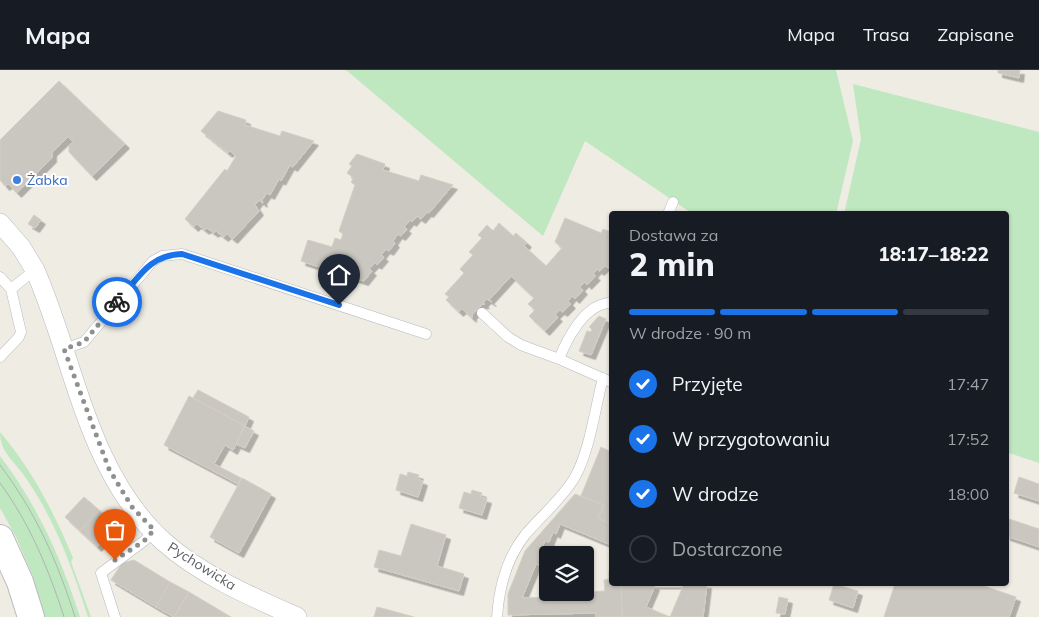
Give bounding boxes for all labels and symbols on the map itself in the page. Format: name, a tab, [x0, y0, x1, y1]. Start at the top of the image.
place label: Żabka	[27, 171, 68, 189]
marker: Żabka	[11, 174, 23, 186]
pin	[318, 254, 360, 305]
courier	[92, 277, 142, 327]
pin	[94, 509, 136, 560]
street label: Pychowicka	[164, 538, 240, 594]

